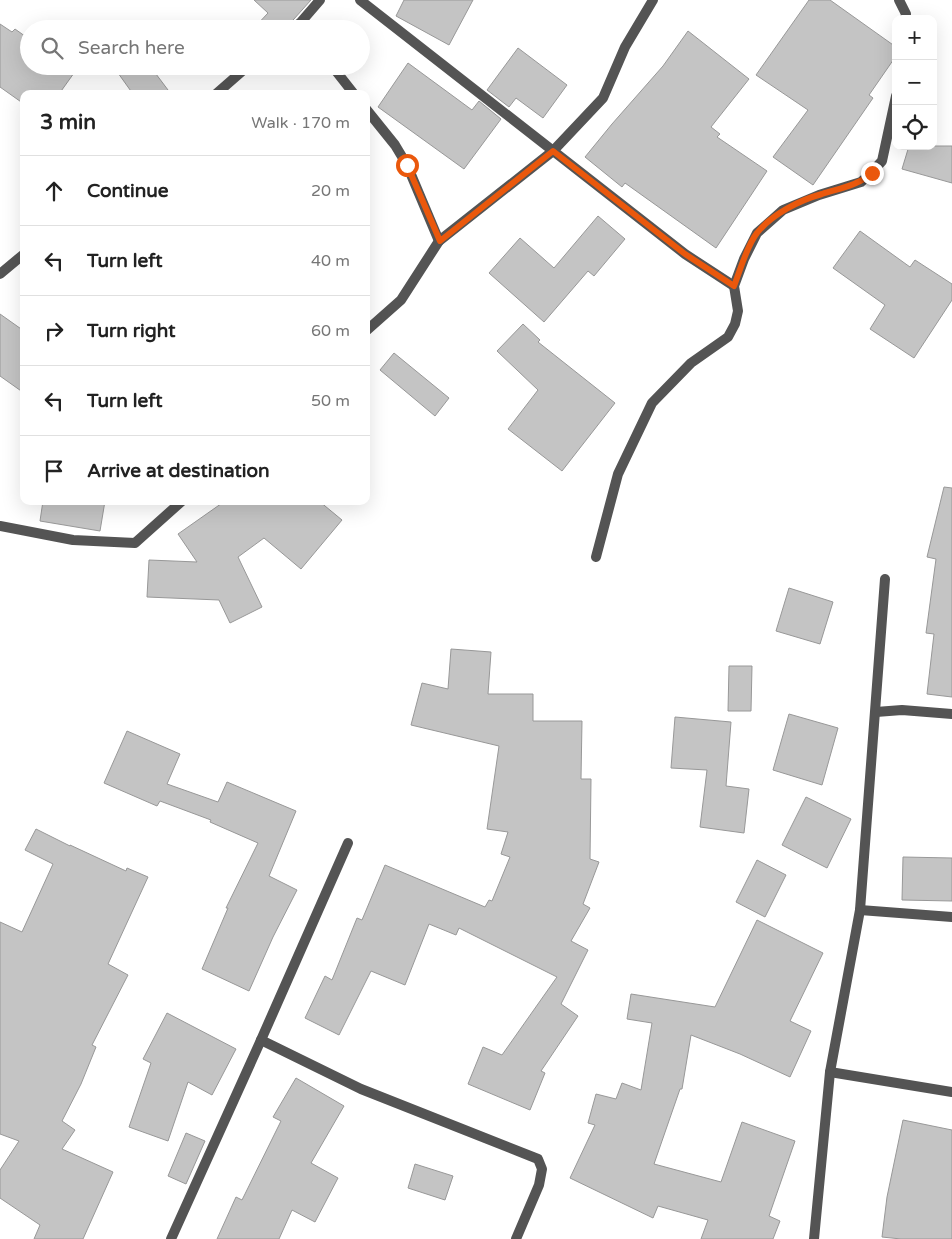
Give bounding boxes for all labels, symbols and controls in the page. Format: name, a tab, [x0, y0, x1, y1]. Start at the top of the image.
map controls	[892, 15, 937, 150]
button: +	[892, 15, 937, 60]
search box	[20, 20, 370, 75]
icon: search	[38, 34, 66, 62]
text: Search here	[78, 37, 185, 59]
button: −	[892, 60, 937, 105]
button: locate	[892, 105, 937, 150]
text: 3 min	[40, 110, 96, 135]
text: Walk · 170 m	[251, 113, 350, 133]
route start	[396, 154, 419, 177]
route end	[861, 162, 884, 185]
icon: ahead	[40, 177, 68, 205]
text: Continue	[87, 180, 169, 202]
text: 20 m	[311, 181, 350, 201]
icon: left	[40, 247, 68, 275]
text: Turn left	[87, 250, 163, 272]
text: 40 m	[311, 251, 350, 271]
icon: right	[40, 317, 68, 345]
text: Turn right	[87, 320, 175, 342]
text: 60 m	[311, 321, 350, 341]
icon: left	[40, 387, 68, 415]
text: Turn left	[87, 390, 163, 412]
text: 50 m	[311, 391, 350, 411]
icon: arrive	[40, 457, 68, 485]
text: Arrive at destination	[87, 460, 270, 482]

